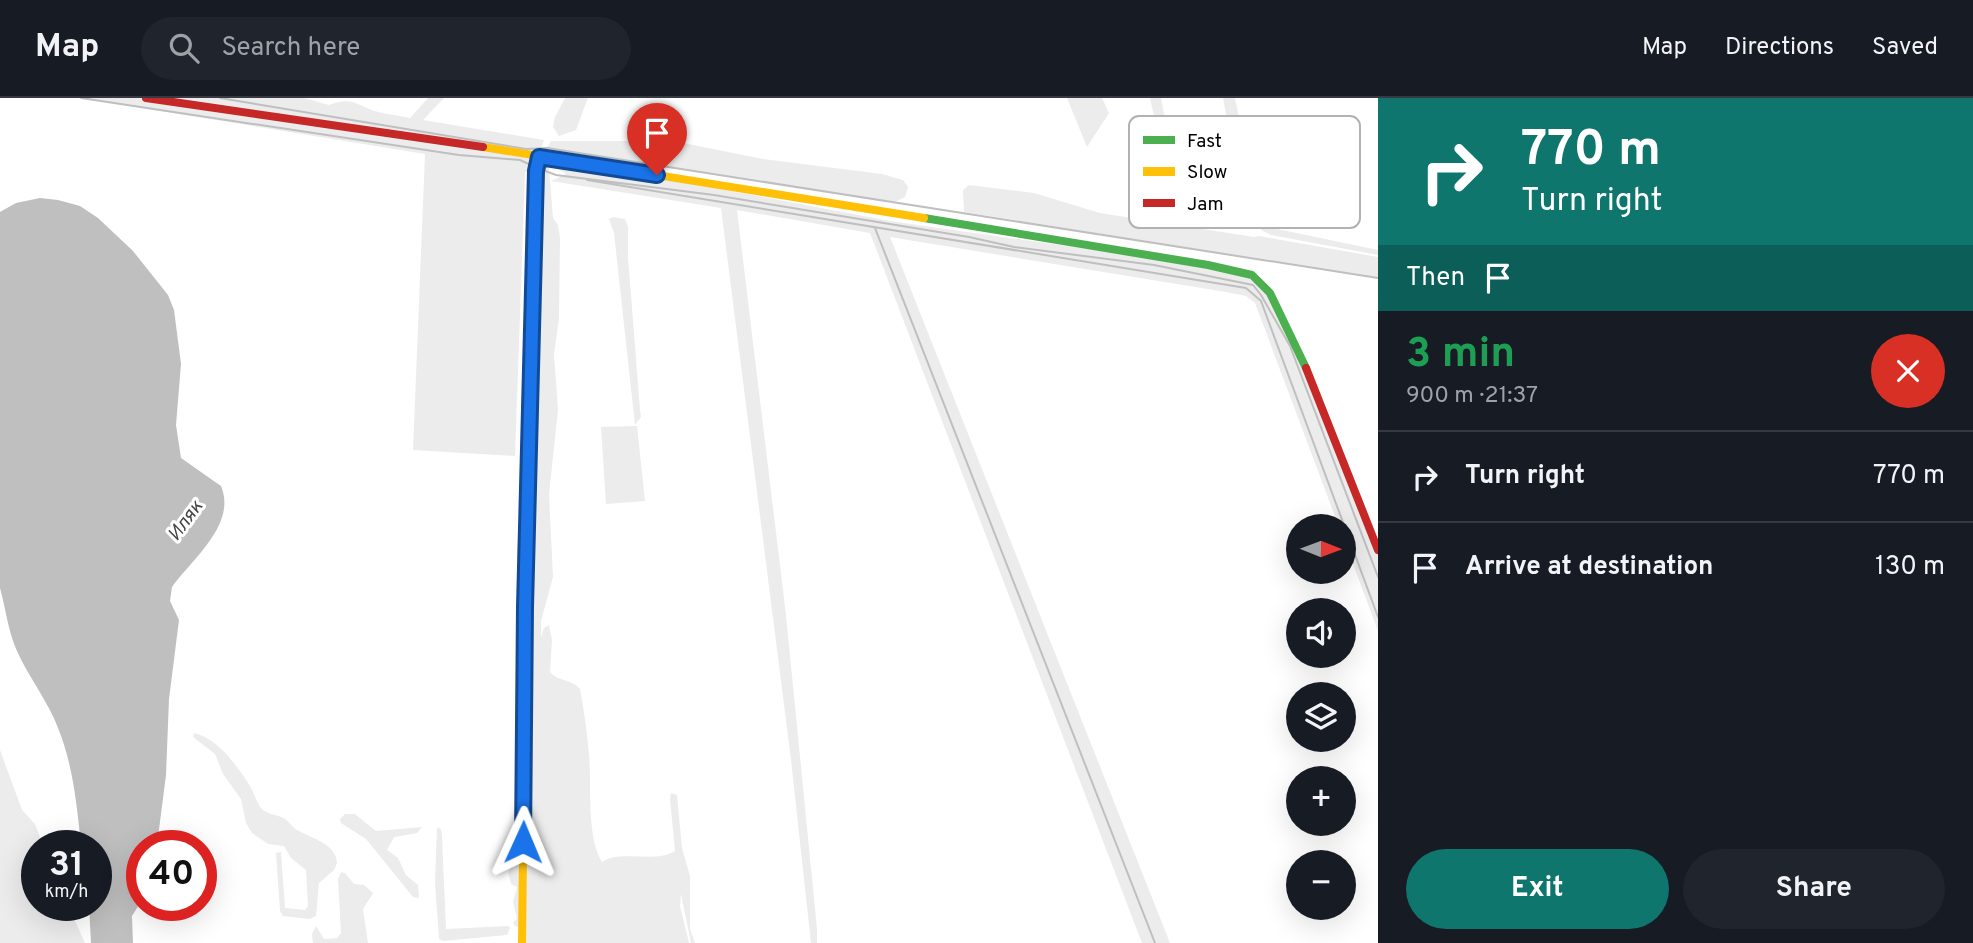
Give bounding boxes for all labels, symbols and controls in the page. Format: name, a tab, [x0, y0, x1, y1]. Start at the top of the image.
search box	[141, 17, 631, 80]
text: Map	[35, 27, 99, 69]
icon: search	[165, 29, 203, 67]
text: Search here	[221, 32, 360, 65]
text: Map	[1642, 33, 1687, 63]
text: Directions	[1725, 33, 1834, 63]
text: Saved	[1872, 33, 1938, 63]
pin	[627, 103, 687, 175]
icon: arrive	[638, 114, 676, 152]
legend	[1129, 116, 1360, 228]
text: 770 m	[1521, 121, 1661, 183]
icon: right	[1406, 126, 1497, 217]
text: Fast	[1187, 130, 1222, 154]
text: Slow	[1187, 161, 1227, 185]
text: Turn right	[1521, 182, 1663, 222]
text: Jam	[1187, 193, 1224, 217]
icon: arrive	[1479, 259, 1517, 297]
text: Then	[1406, 262, 1465, 295]
text: 3 min	[1406, 329, 1515, 382]
button: close	[1871, 334, 1945, 408]
text: 900 m · 21:37	[1406, 382, 1538, 411]
icon: right	[1406, 458, 1444, 496]
text: Turn right	[1465, 460, 1585, 493]
text: 770 m	[1873, 460, 1945, 493]
water label: Иляк	[163, 495, 210, 546]
north arrow	[1286, 514, 1356, 584]
map controls	[1286, 514, 1356, 920]
icon: arrive	[1406, 549, 1444, 587]
text: Arrive at destination	[1465, 551, 1713, 584]
text: 130 m	[1875, 551, 1945, 584]
button: sound	[1286, 598, 1356, 668]
button: layers	[1286, 682, 1356, 752]
button: +	[1286, 766, 1356, 836]
position arrow	[486, 805, 560, 879]
speed limit sign: 40	[126, 830, 217, 921]
text: 31	[49, 844, 84, 888]
button: Exit	[1406, 849, 1669, 929]
button: Share	[1683, 849, 1945, 929]
button: −	[1286, 850, 1356, 920]
text: km/h	[45, 881, 88, 904]

